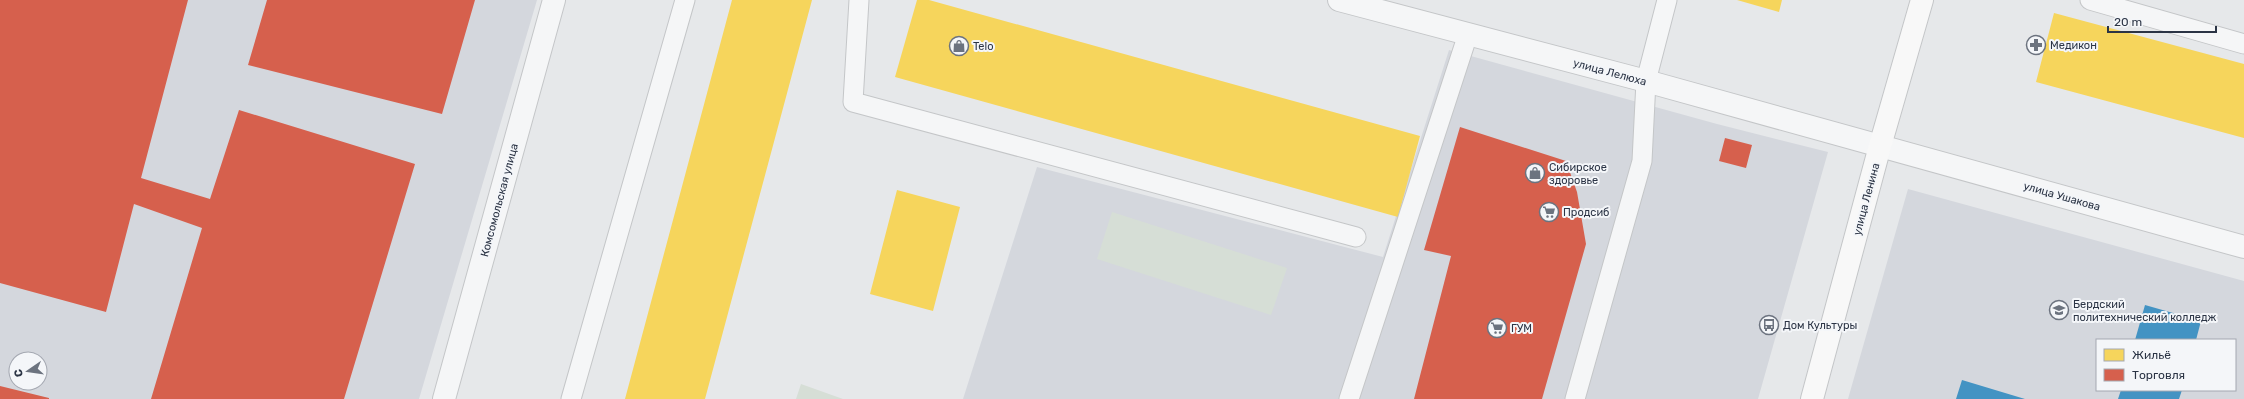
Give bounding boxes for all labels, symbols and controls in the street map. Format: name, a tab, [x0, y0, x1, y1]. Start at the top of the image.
scale bar	[2108, 8, 2216, 34]
text: 20 m	[2114, 15, 2142, 29]
pharmacy icon: Медикон	[2025, 34, 2047, 56]
shop icon: Telo	[948, 35, 970, 57]
place label: Медикон	[2050, 39, 2097, 52]
place label: Telo	[973, 40, 993, 53]
street label: улица Лелюха	[1572, 56, 1648, 89]
street label: Комсомольская улица	[478, 142, 521, 258]
place label: Сибирское здоровье	[1549, 161, 1607, 187]
shop icon: Сибирское здоровье	[1524, 162, 1546, 184]
street label: улица Ленина	[1851, 162, 1882, 237]
street label: улица Ушакова	[2022, 179, 2102, 214]
supermarket icon: Продсиб	[1538, 201, 1560, 223]
place label: Продсиб	[1563, 206, 1610, 219]
place label: Бердский политехнический колледж	[2073, 298, 2217, 324]
school or university icon: Бердский политехнический колледж	[2048, 299, 2070, 321]
bus stop icon: Дом Культуры	[1758, 314, 1780, 336]
supermarket icon: ГУМ	[1486, 317, 1508, 339]
place label: Дом Культуры	[1783, 319, 1857, 332]
place label: ГУМ	[1511, 322, 1532, 335]
legend	[2096, 339, 2236, 391]
text: Жильё	[2132, 348, 2171, 362]
north arrow	[8, 351, 48, 391]
text: С	[11, 368, 26, 378]
text: Торговля	[2132, 368, 2185, 382]

